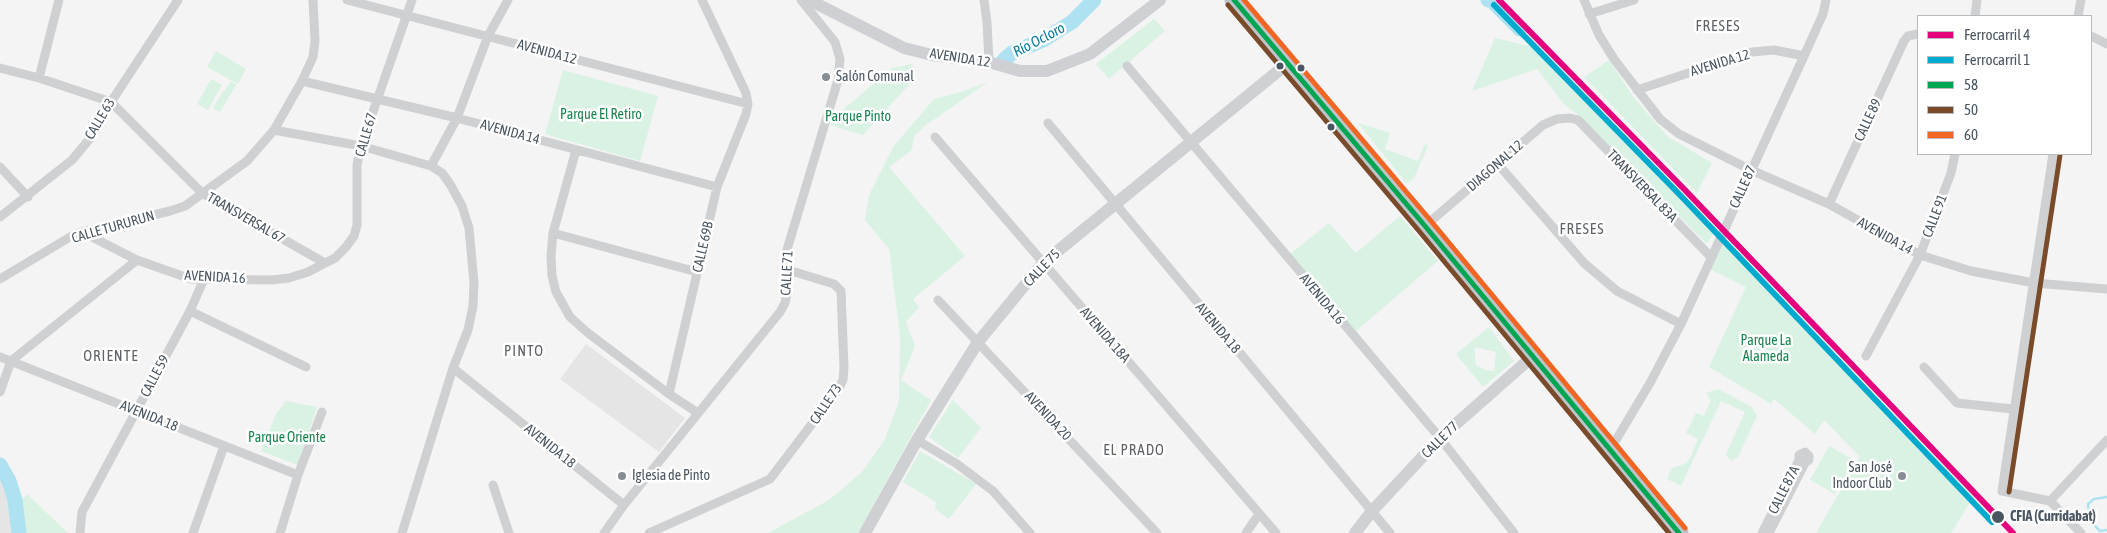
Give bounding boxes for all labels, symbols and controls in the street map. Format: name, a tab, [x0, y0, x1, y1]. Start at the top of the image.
legend	[1917, 15, 2092, 155]
district label: FRESES	[1695, 17, 1741, 35]
water label: Río Ocloro	[1010, 19, 1068, 61]
text: Ferrocarril 4	[1964, 26, 2030, 43]
street label: AVENIDA 12	[515, 36, 579, 68]
street label: AVENIDA 12	[929, 45, 991, 71]
street label: AVENIDA 12	[1688, 46, 1752, 80]
text: Ferrocarril 1	[1964, 51, 2030, 68]
unlabelled marker	[1275, 61, 1285, 71]
unlabelled marker	[1296, 63, 1306, 73]
place label: Salón Comunal	[836, 69, 914, 85]
marker: Salón Comunal	[820, 71, 832, 83]
text: 58	[1964, 76, 1978, 93]
street label: CALLE 63	[81, 95, 119, 143]
street label: CALLE 89	[1851, 96, 1885, 144]
text: 50	[1964, 101, 1978, 118]
park label: Parque El Retiro	[560, 107, 642, 123]
park label: Parque Pinto	[825, 109, 891, 125]
street label: CALLE 67	[352, 111, 380, 159]
street label: AVENIDA 14	[478, 116, 542, 148]
unlabelled marker	[1326, 122, 1336, 132]
text: 60	[1964, 126, 1978, 143]
street label: DIAGONAL 12	[1463, 137, 1527, 195]
street label: TRANSVERSAL 83A	[1603, 146, 1681, 226]
street label: CALLE 87	[1726, 163, 1760, 211]
street label: TRANSVERSAL 67	[204, 189, 288, 247]
street label: CALLE 91	[1919, 192, 1951, 240]
street label: CALLE TURURUN	[70, 207, 156, 247]
street label: AVENIDA 14	[1854, 214, 1916, 258]
street label: CALLE 69B	[689, 220, 717, 274]
district label: FRESES	[1559, 220, 1605, 238]
street label: CALLE 75	[1020, 246, 1064, 290]
street label: CALLE 71	[777, 250, 797, 296]
street label: AVENIDA 16	[184, 267, 246, 287]
street label: AVENIDA 16	[1296, 270, 1348, 328]
street label: AVENIDA 18	[1192, 299, 1244, 357]
street label: AVENIDA 18A	[1076, 304, 1134, 366]
park label: Parque La Alameda	[1741, 333, 1791, 366]
district label: PINTO	[503, 342, 545, 360]
district label: ORIENTE	[82, 347, 140, 365]
street label: CALLE 59	[137, 352, 173, 400]
street label: CALLE 73	[806, 381, 846, 427]
street label: AVENIDA 20	[1021, 388, 1075, 444]
street label: AVENIDA 18	[118, 397, 180, 435]
street label: CALLE 77	[1418, 418, 1462, 462]
street label: AVENIDA 18	[521, 420, 579, 472]
park label: Parque Oriente	[248, 430, 326, 446]
district label: EL PRADO	[1102, 441, 1166, 459]
place label: San José Indoor Club	[1832, 460, 1892, 492]
street label: CALLE 87A	[1765, 463, 1803, 517]
place label: Iglesia de Pinto	[632, 468, 710, 484]
marker: Iglesia de Pinto	[616, 470, 628, 482]
marker: San José Indoor Club	[1896, 470, 1908, 482]
marker: CFIA (Curridabat)	[1990, 509, 2006, 525]
place label: CFIA (Curridabat)	[2010, 509, 2096, 525]

